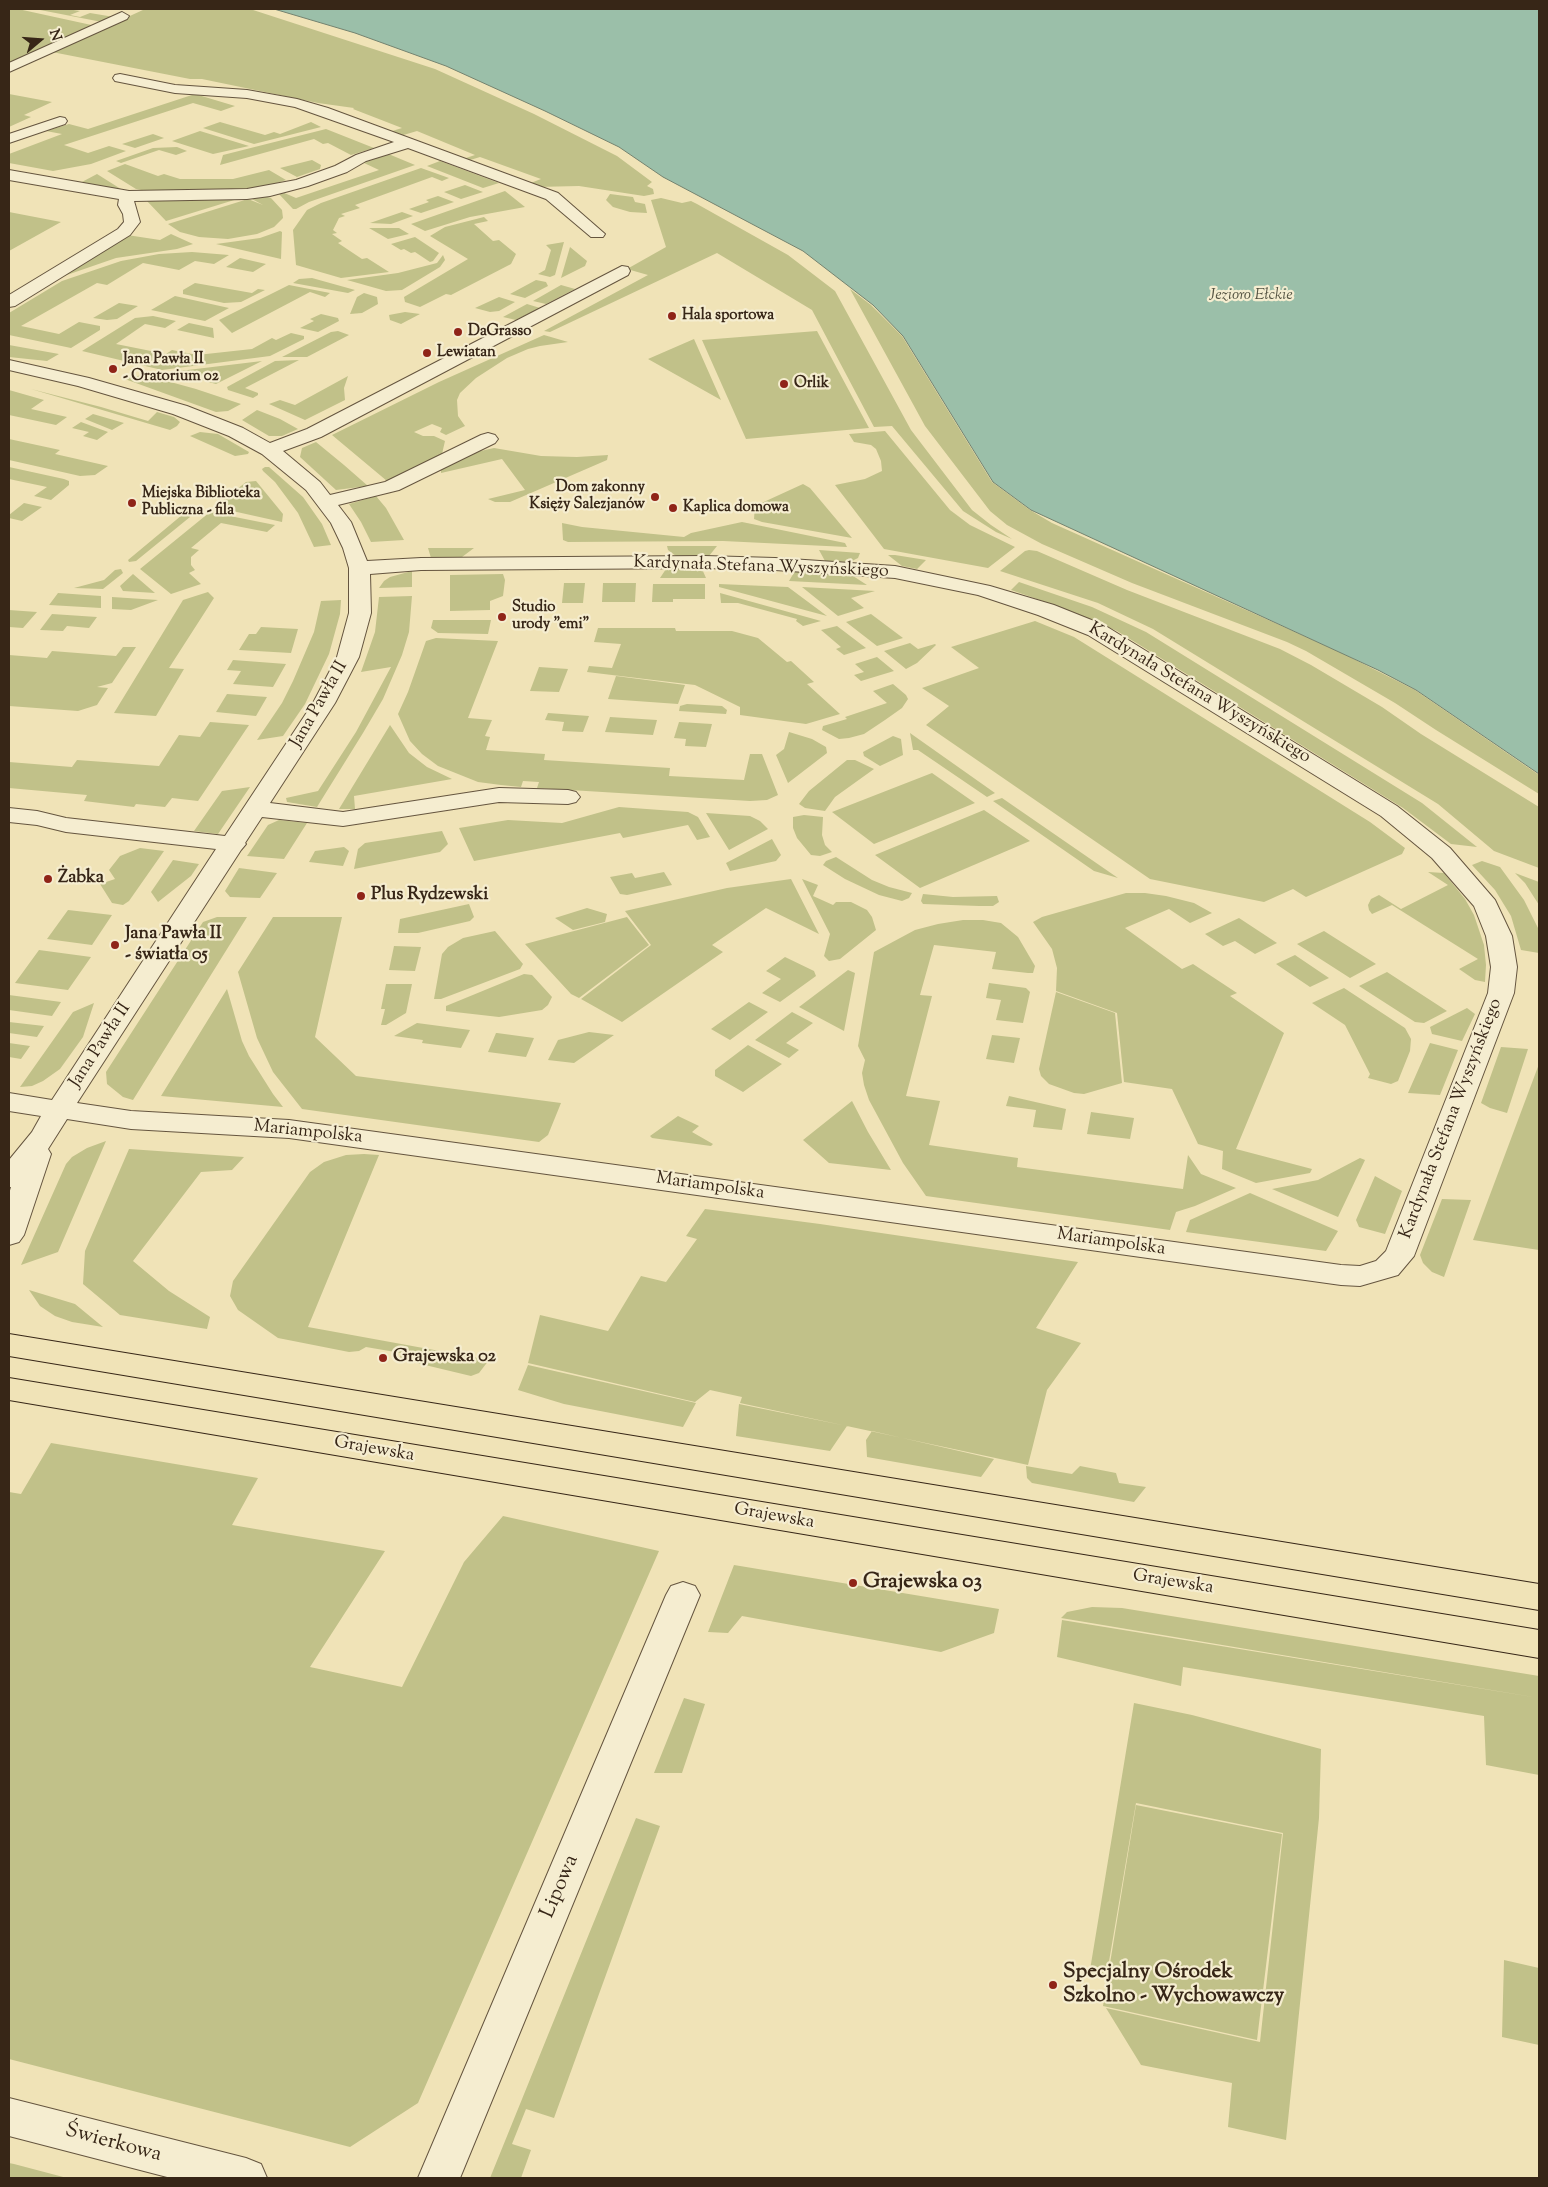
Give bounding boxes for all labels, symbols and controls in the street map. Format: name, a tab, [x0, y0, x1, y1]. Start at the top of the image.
north arrow	[15, 15, 65, 65]
text: N	[43, 27, 66, 44]
water label: Jezioro Ełckie	[1209, 286, 1293, 306]
place label: Hala sportowa	[682, 307, 774, 325]
marker: Hala sportowa	[666, 310, 678, 322]
place label: DaGrasso	[468, 323, 531, 341]
marker: DaGrasso	[452, 326, 464, 338]
place label: Lewiatan	[437, 344, 496, 362]
marker: Lewiatan	[421, 347, 433, 359]
place label: Jana Pawła II - Oratorium 02	[123, 351, 219, 386]
marker: Jana Pawła II - Oratorium 02	[107, 363, 119, 375]
place label: Orlik	[794, 375, 829, 393]
marker: Orlik	[778, 378, 790, 390]
place label: Dom zakonny Księży Salezjanów	[529, 479, 645, 514]
place label: Miejska Biblioteka Publiczna - fila	[142, 485, 261, 520]
marker: Dom zakonny Księży Salezjanów	[649, 491, 661, 503]
marker: Miejska Biblioteka Publiczna - fila	[126, 497, 138, 509]
place label: Kaplica domowa	[683, 499, 789, 517]
marker: Kaplica domowa	[667, 502, 679, 514]
street label: Kardynała Stefana Wyszyńskiego	[633, 553, 889, 583]
place label: Studio urody "emi"	[512, 599, 589, 634]
marker: Studio urody "emi"	[496, 611, 508, 623]
street label: Kardynała Stefana Wyszyńskiego	[1084, 619, 1314, 769]
street label: Jana Pawła II	[286, 658, 354, 752]
place label: Żabka	[58, 868, 104, 890]
marker: Żabka	[42, 873, 54, 885]
place label: Plus Rydzewski	[371, 885, 488, 907]
marker: Plus Rydzewski	[355, 890, 367, 902]
place label: Jana Pawła II - światła 05	[125, 924, 222, 966]
marker: Jana Pawła II - światła 05	[109, 939, 121, 951]
street label: Kardynała Stefana Wyszyńskiego	[1396, 996, 1508, 1242]
street label: Jana Pawła II	[66, 1000, 136, 1092]
street label: Mariampolska	[252, 1117, 364, 1149]
street label: Mariampolska	[654, 1169, 766, 1205]
street label: Mariampolska	[1055, 1225, 1167, 1261]
place label: Grajewska 02	[393, 1347, 496, 1369]
marker: Grajewska 02	[377, 1352, 389, 1364]
street label: Grajewska	[332, 1432, 416, 1468]
street label: Grajewska	[732, 1499, 816, 1535]
street label: Grajewska	[1131, 1566, 1215, 1600]
place label: Grajewska 03	[863, 1570, 982, 1596]
marker: Grajewska 03	[847, 1577, 859, 1589]
street label: Lipowa	[536, 1851, 586, 1923]
place label: Specjalny Ośrodek Szkolno - Wychowawczy	[1063, 1960, 1284, 2010]
marker: Specjalny Ośrodek Szkolno - Wychowawczy	[1047, 1979, 1059, 1991]
street label: Świerkowa	[62, 2119, 164, 2169]

